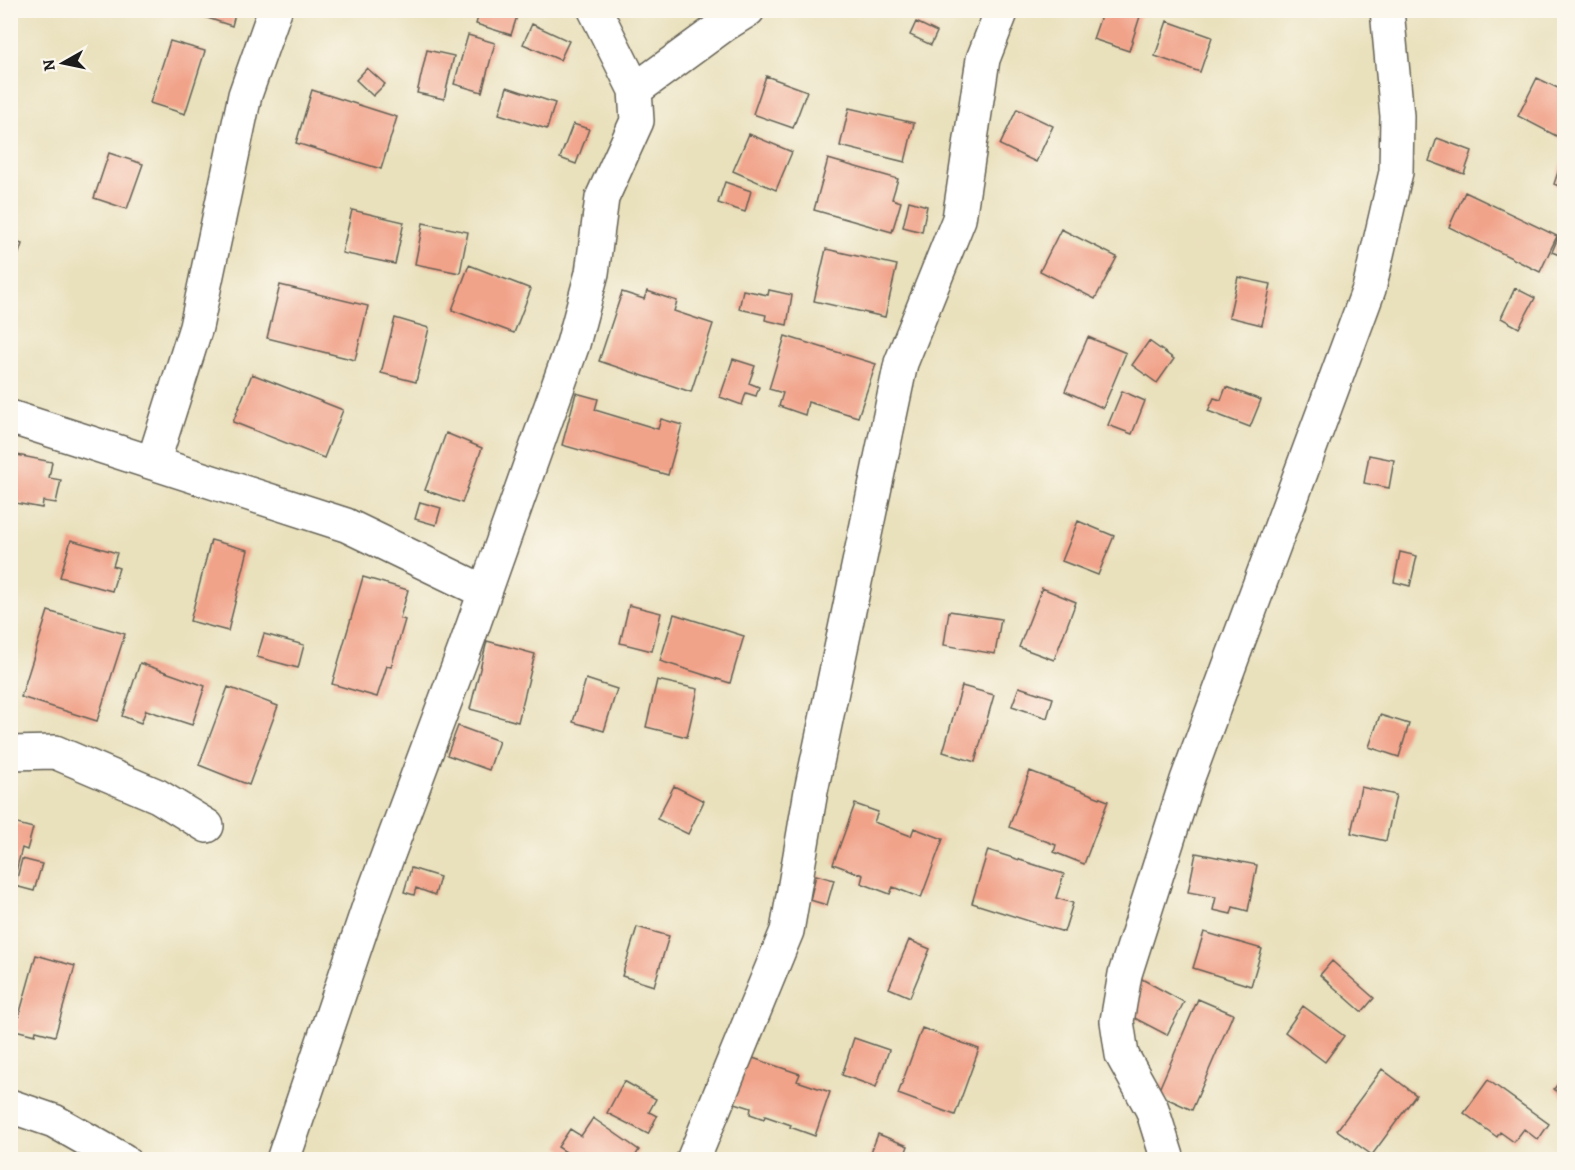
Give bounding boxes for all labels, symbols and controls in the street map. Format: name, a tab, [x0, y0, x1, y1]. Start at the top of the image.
north arrow	[33, 33, 93, 93]
text: N	[37, 57, 61, 73]

